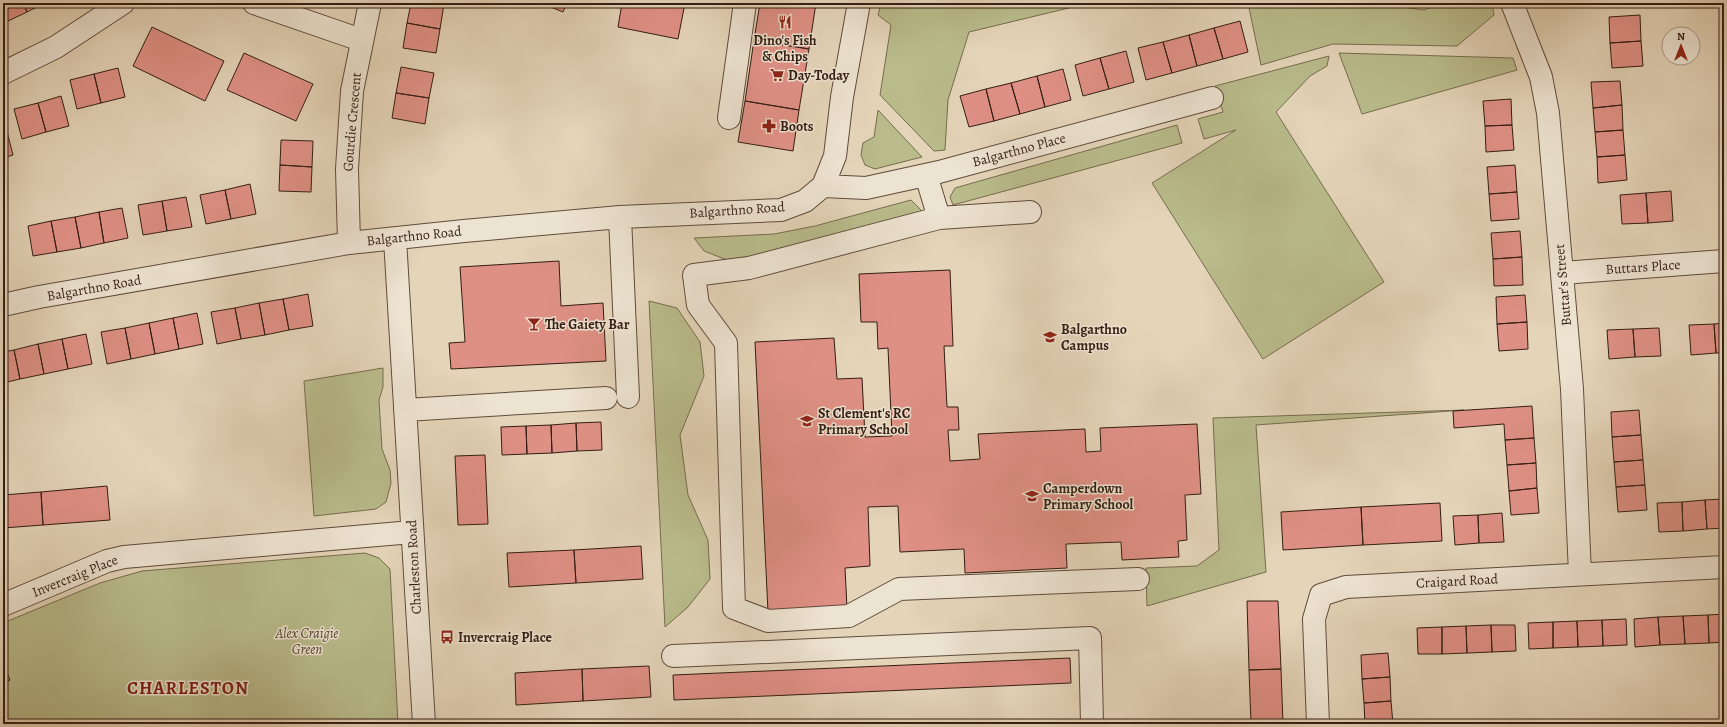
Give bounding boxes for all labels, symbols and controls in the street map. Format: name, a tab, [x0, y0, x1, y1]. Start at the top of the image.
restaurant icon: Dino's Fish & Chips	[777, 14, 793, 30]
north arrow	[1661, 26, 1701, 66]
text: N	[1677, 29, 1685, 44]
place label: Dino's Fish & Chips	[753, 31, 817, 66]
place label: Day-Today	[788, 66, 850, 85]
supermarket icon: Day-Today	[769, 67, 785, 83]
street label: Gourdie Crescent	[338, 71, 366, 172]
place label: Boots	[780, 117, 814, 136]
pharmacy icon: Boots	[761, 118, 777, 134]
street label: Balgarthno Place	[970, 128, 1068, 172]
street label: Balgarthno Road	[689, 197, 786, 223]
street label: Balgarthno Road	[365, 222, 463, 250]
street label: Buttar's Street	[1550, 243, 1576, 327]
street label: Buttars Place	[1605, 255, 1681, 279]
street label: Balgarthno Road	[45, 270, 143, 306]
place label: The Gaiety Bar	[545, 315, 630, 334]
bar icon: The Gaiety Bar	[526, 316, 542, 332]
place label: Balgarthno Campus	[1061, 320, 1127, 355]
school or university icon: Balgarthno Campus	[1042, 329, 1058, 345]
place label: St Clement's RC Primary School	[818, 404, 911, 439]
school or university icon: St Clement's RC Primary School	[799, 413, 815, 429]
place label: Camperdown Primary School	[1043, 479, 1134, 514]
school or university icon: Camperdown Primary School	[1024, 488, 1040, 504]
street label: Charleston Road	[402, 519, 426, 615]
street label: Invercraig Place	[29, 550, 121, 602]
street label: Craigard Road	[1415, 569, 1499, 593]
park label: Alex Craigie Green	[275, 624, 338, 659]
place label: Invercraig Place	[458, 628, 553, 647]
bus stop icon: Invercraig Place	[439, 629, 455, 645]
district label: CHARLESTON	[127, 676, 249, 700]

